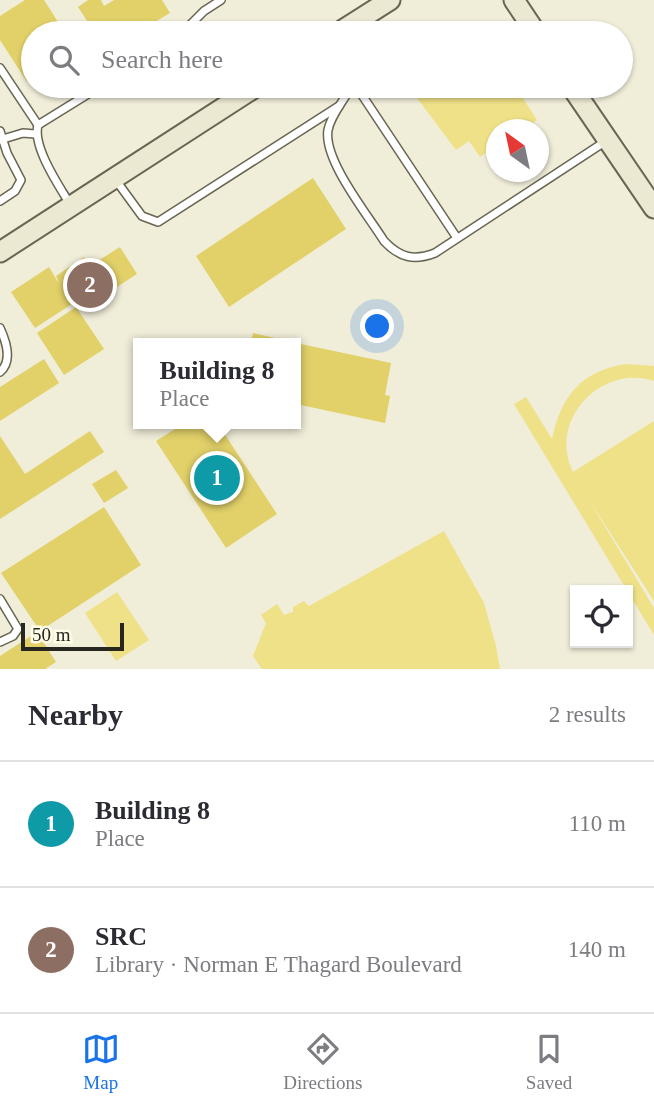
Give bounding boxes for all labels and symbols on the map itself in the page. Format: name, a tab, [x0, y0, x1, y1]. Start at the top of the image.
north arrow	[486, 119, 549, 182]
pin: 2	[67, 259, 113, 311]
your location	[360, 309, 394, 343]
pin: 1	[194, 452, 240, 504]
scale bar	[21, 620, 124, 652]

